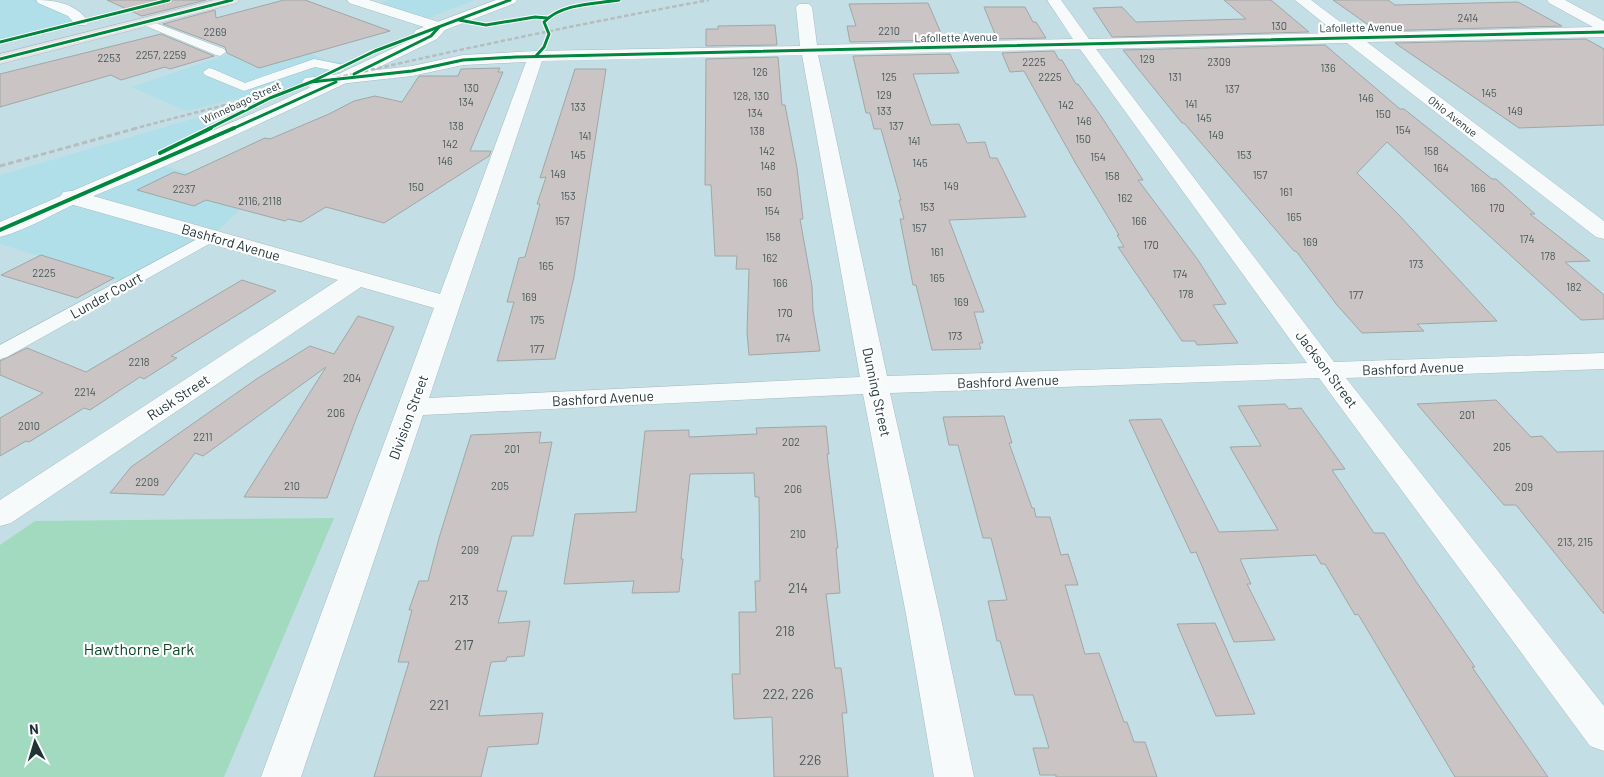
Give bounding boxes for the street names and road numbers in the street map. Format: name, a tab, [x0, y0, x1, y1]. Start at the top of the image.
street label: Lafollette Avenue	[1319, 20, 1403, 34]
street label: Lafollette Avenue	[914, 30, 998, 44]
street label: Winnebago Street	[199, 78, 283, 126]
street label: Ohio Avenue	[1426, 93, 1480, 139]
street label: Bashford Avenue	[180, 220, 282, 264]
street label: Lunder Court	[67, 268, 145, 322]
street label: Jackson Street	[1292, 327, 1362, 411]
street label: Dunning Street	[859, 346, 895, 438]
street label: Bashford Avenue	[1362, 358, 1464, 378]
street label: Rusk Street	[144, 371, 212, 423]
street label: Bashford Avenue	[957, 371, 1059, 391]
street label: Division Street	[385, 372, 431, 462]
street label: Bashford Avenue	[552, 387, 654, 409]

